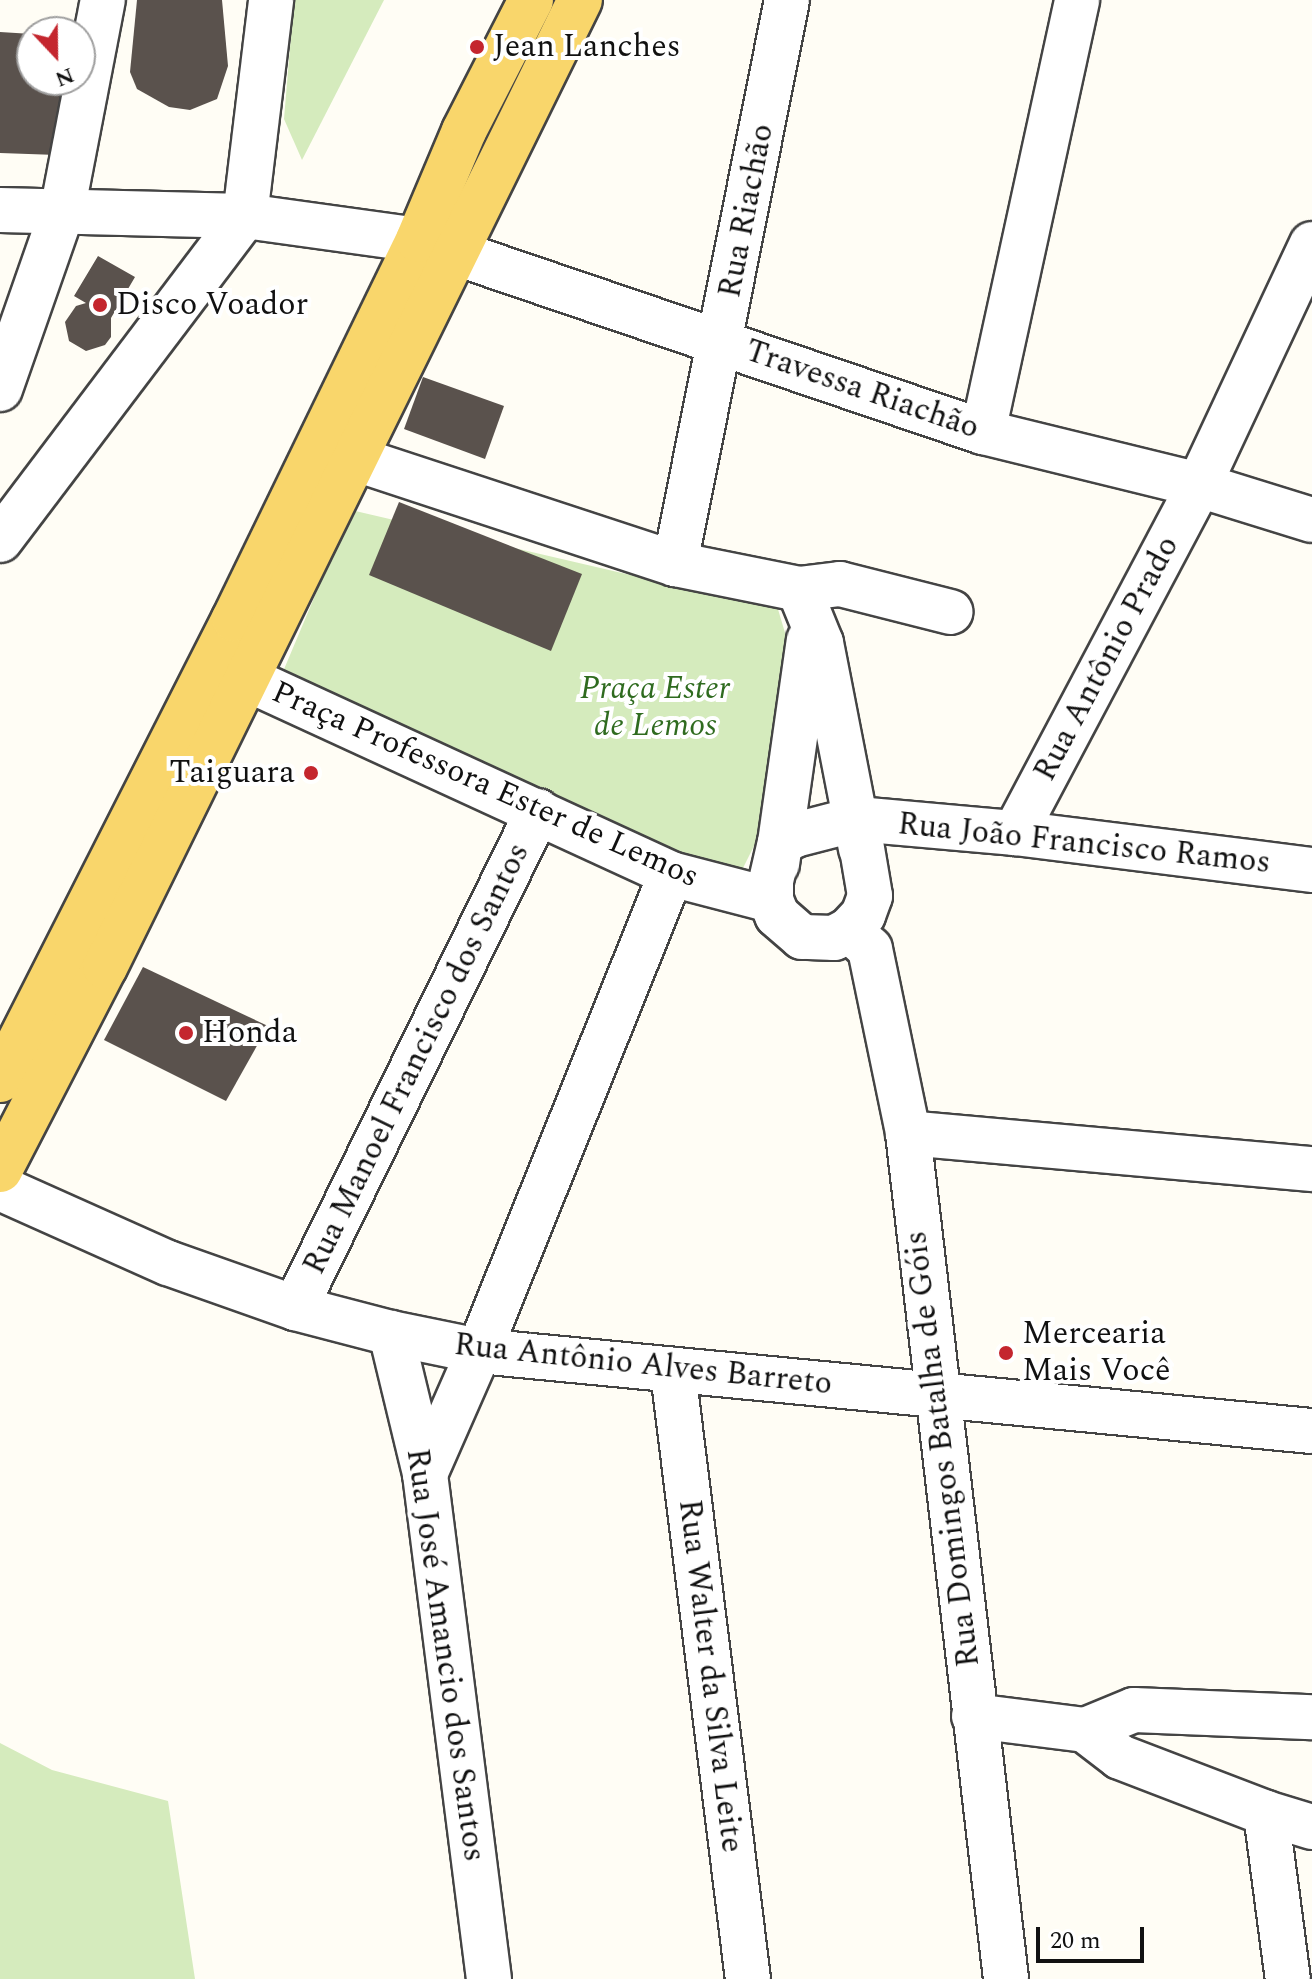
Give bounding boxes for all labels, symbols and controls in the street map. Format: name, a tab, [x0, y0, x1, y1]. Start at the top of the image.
north arrow	[16, 16, 96, 96]
place label: Jean Lanches	[493, 28, 681, 66]
marker: Jean Lanches	[468, 38, 486, 56]
text: N	[50, 58, 79, 96]
street label: Rua Riachão	[711, 121, 783, 301]
place label: Disco Voador	[116, 286, 308, 324]
marker: Disco Voador	[91, 296, 109, 314]
street label: Travessa Riachão	[740, 332, 984, 448]
street label: Rua Antônio Prado	[1026, 530, 1188, 788]
park label: Praça Ester de Lemos	[580, 671, 730, 746]
street label: Praça Professora Ester de Lemos	[266, 673, 704, 897]
place label: Taiguara	[169, 754, 295, 792]
marker: Taiguara	[302, 764, 320, 782]
street label: Rua João Francisco Ramos	[896, 805, 1272, 883]
street label: Rua Manoel Francisco dos Santos	[296, 837, 538, 1281]
place label: Honda	[202, 1014, 297, 1052]
marker: Honda	[177, 1024, 195, 1042]
street label: Rua Domingos Batalha de Góis	[897, 1229, 989, 1669]
place label: Mercearia Mais Você	[1022, 1316, 1171, 1391]
street label: Rua Antônio Alves Barreto	[452, 1326, 834, 1404]
marker: Mercearia Mais Você	[997, 1344, 1015, 1362]
street label: Rua José Amancio dos Santos	[397, 1446, 493, 1864]
street label: Rua Walter da Silva Leite	[669, 1497, 751, 1855]
scale bar	[1040, 1911, 1148, 1961]
text: 20 m	[1050, 1923, 1101, 1959]

